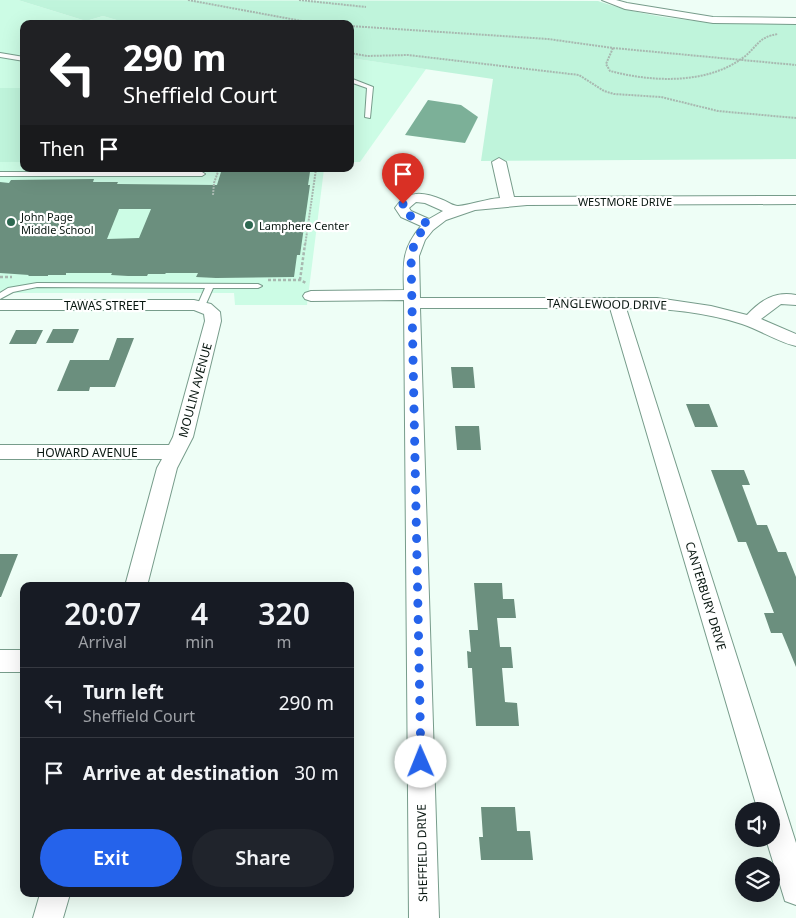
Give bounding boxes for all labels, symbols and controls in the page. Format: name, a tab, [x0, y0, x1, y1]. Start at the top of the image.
text: 290 m	[123, 34, 226, 81]
icon: left	[40, 40, 105, 105]
text: Sheffield Court	[123, 79, 277, 109]
icon: arrive	[95, 135, 123, 163]
text: Then	[40, 136, 85, 162]
pin	[382, 153, 424, 204]
icon: arrive	[389, 160, 417, 188]
street label: WESTMORE DRIVE	[578, 194, 672, 209]
place label: John Page Middle School	[20, 209, 94, 237]
marker: John Page Middle School	[5, 216, 17, 228]
place label: Lamphere Center	[259, 218, 350, 233]
marker: Lamphere Center	[243, 219, 255, 231]
street label: TANGLEWOOD DRIVE	[547, 294, 667, 314]
street label: TAWAS STREET	[64, 297, 146, 314]
street label: MOULIN AVENUE	[174, 341, 216, 439]
street label: HOWARD AVENUE	[36, 444, 138, 461]
street label: CANTERBURY DRIVE	[681, 539, 731, 653]
text: 20:07	[64, 593, 141, 634]
text: 4	[191, 593, 208, 634]
text: 320	[258, 593, 310, 634]
text: Arrival	[78, 631, 127, 653]
text: min	[185, 631, 214, 653]
text: m	[277, 631, 292, 653]
text: Turn left	[83, 679, 164, 705]
icon: left	[40, 689, 68, 717]
text: 290 m	[279, 690, 334, 716]
text: Sheffield Court	[83, 705, 195, 727]
position arrow	[394, 735, 446, 787]
icon: arrive	[40, 759, 68, 787]
text: Arrive at destination	[83, 760, 279, 786]
text: 30 m	[294, 760, 339, 786]
map controls	[735, 802, 780, 902]
button: sound	[735, 802, 780, 847]
street label: SHEFFIELD DRIVE	[413, 804, 431, 902]
button: Exit	[40, 829, 182, 887]
button: Share	[192, 829, 334, 887]
button: layers	[735, 857, 780, 902]

